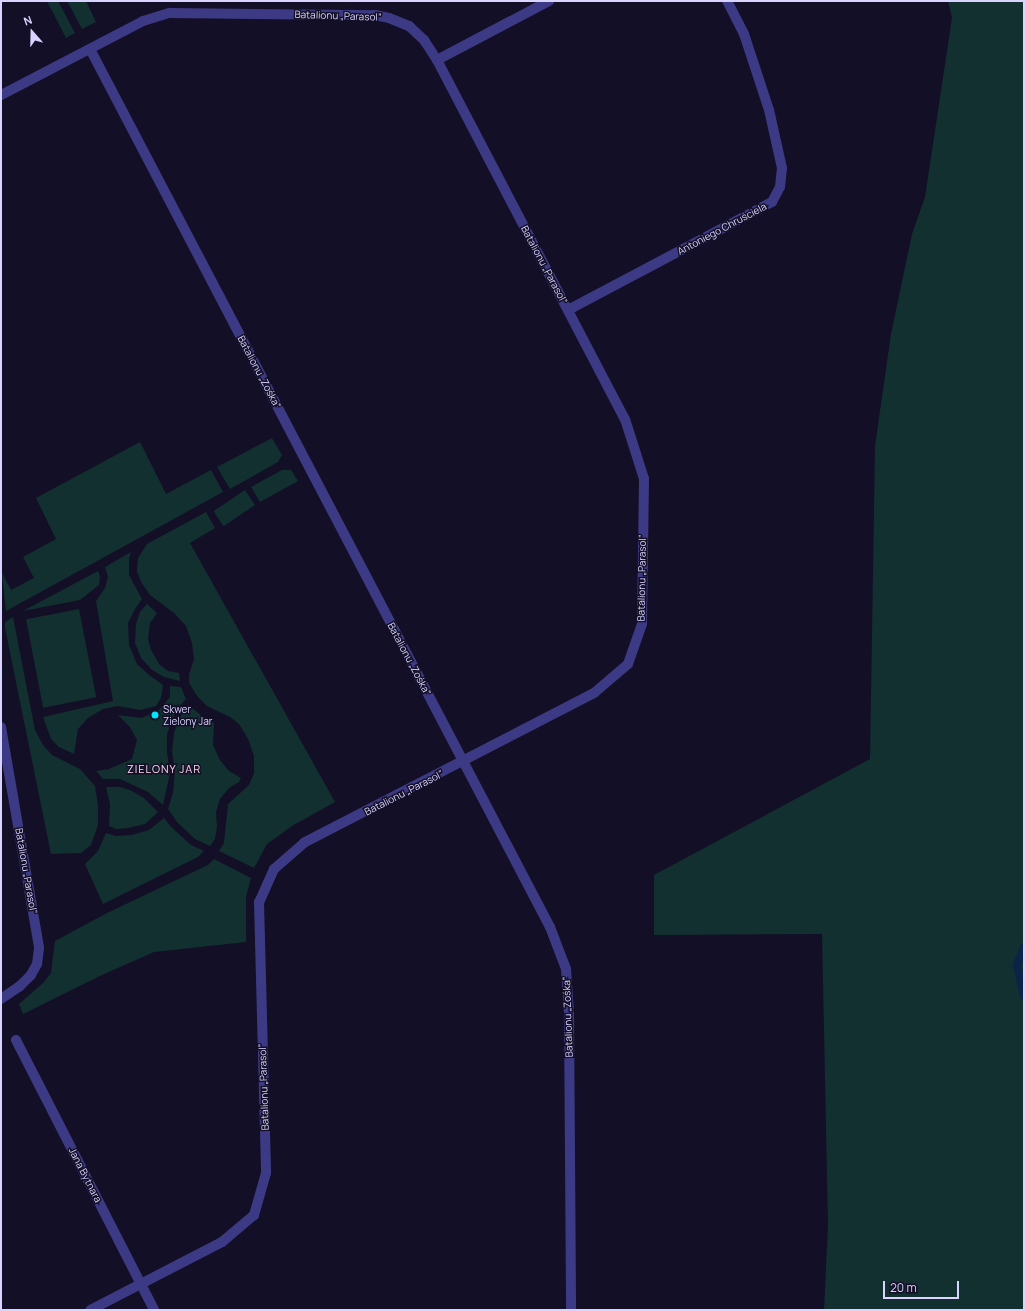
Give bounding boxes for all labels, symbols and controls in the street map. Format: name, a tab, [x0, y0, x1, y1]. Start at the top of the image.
street label: Batalionu „Parasol”	[294, 8, 382, 24]
north arrow	[12, 12, 52, 52]
text: N	[21, 12, 34, 29]
street label: Antoniego Chruściela	[675, 200, 769, 258]
street label: Batalionu „Parasol”	[518, 224, 570, 306]
street label: Batalionu „Zośka”	[235, 334, 283, 410]
street label: Batalionu „Parasol”	[635, 534, 649, 622]
street label: Batalionu „Zośka”	[385, 621, 433, 697]
place label: Skwer Zielony Jar	[163, 703, 212, 726]
marker: Skwer Zielony Jar	[150, 710, 160, 720]
district label: ZIELONY JAR	[127, 762, 201, 776]
street label: Batalionu „Parasol”	[363, 768, 445, 818]
street label: Batalionu „Parasol”	[13, 827, 39, 915]
street label: Batalionu „Zośka”	[561, 976, 575, 1058]
street label: Batalionu „Parasol”	[256, 1043, 272, 1131]
street label: Jana Bytnara	[66, 1146, 104, 1204]
scale bar	[885, 1273, 961, 1299]
text: 20 m	[890, 1279, 917, 1296]

